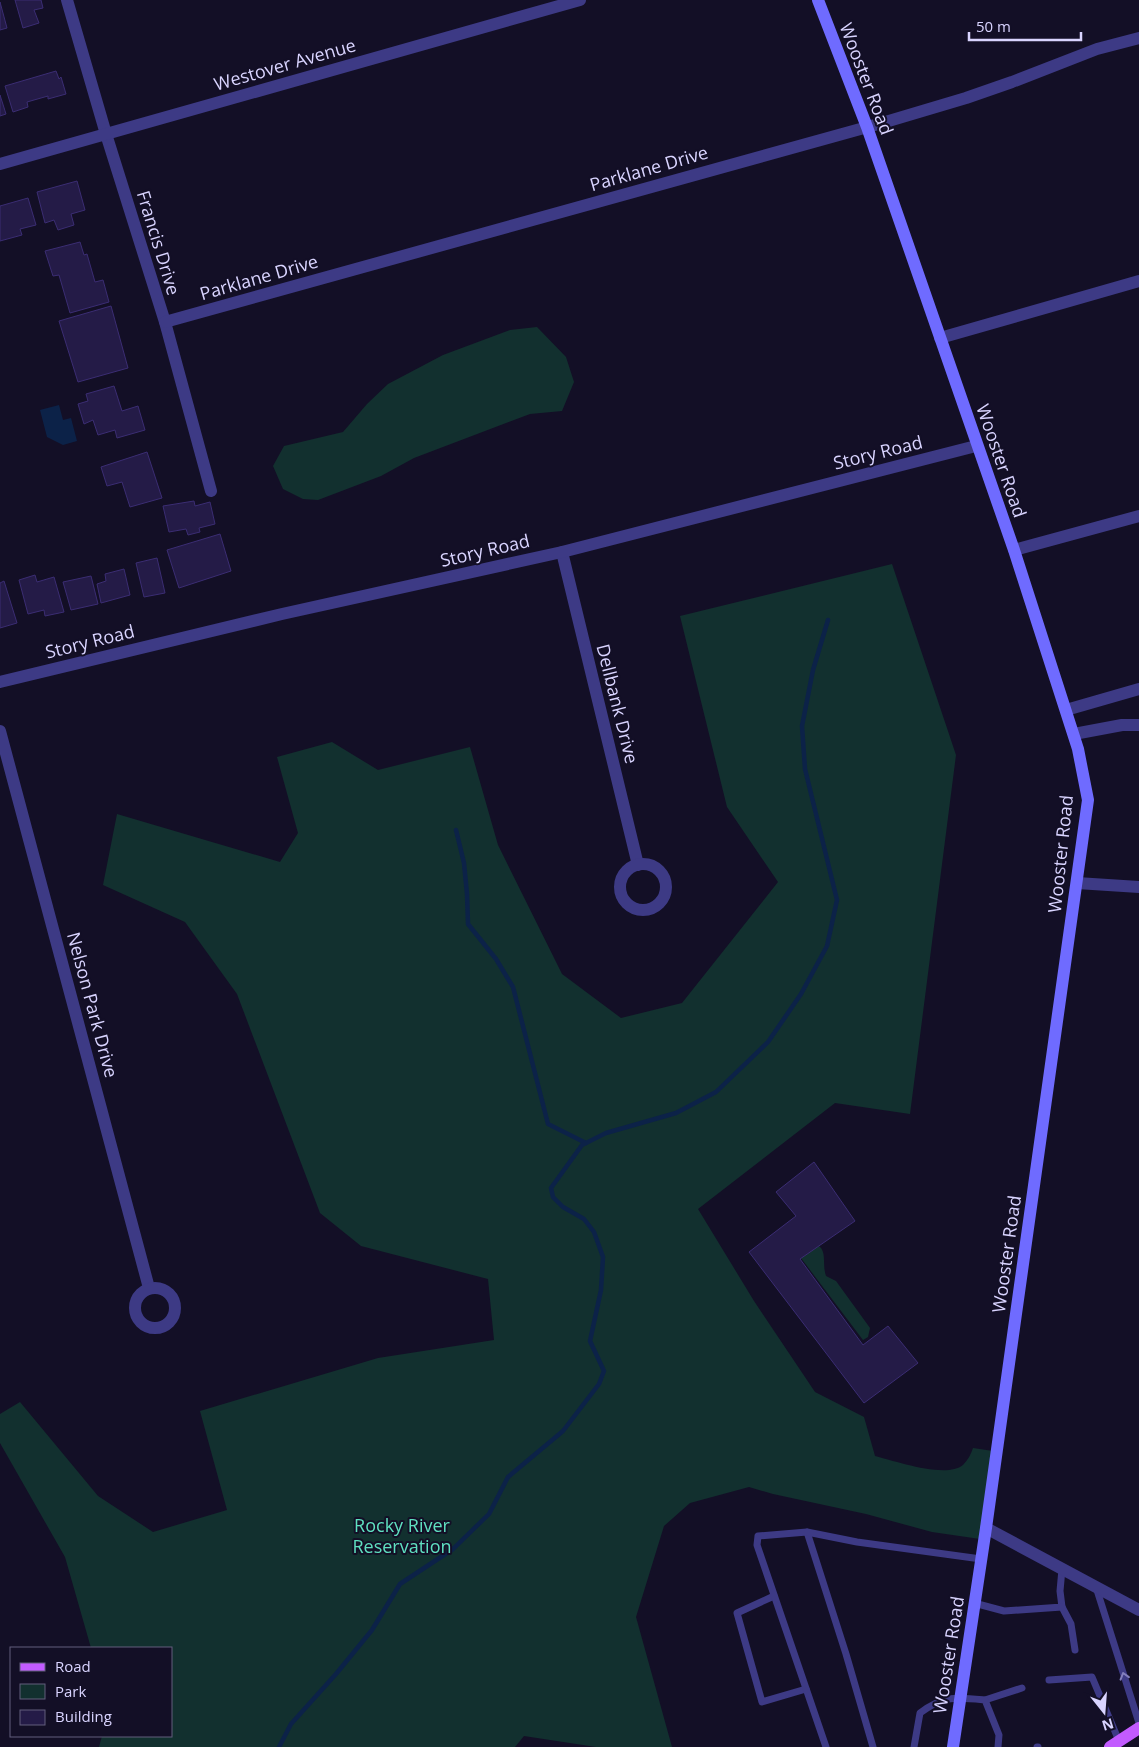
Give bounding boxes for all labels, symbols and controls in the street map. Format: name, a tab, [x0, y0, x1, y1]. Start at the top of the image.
scale bar	[969, 10, 1082, 42]
text: 50 m	[976, 16, 1011, 36]
street label: Wooster Road	[835, 19, 899, 138]
street label: Westover Avenue	[211, 32, 358, 96]
street label: Parklane Drive	[587, 140, 711, 196]
street label: Francis Drive	[132, 187, 186, 298]
street label: Parklane Drive	[197, 249, 321, 305]
street label: Wooster Road	[971, 401, 1033, 521]
street label: Story Road	[831, 429, 925, 475]
street label: Story Road	[438, 528, 532, 572]
street label: Story Road	[43, 618, 137, 664]
street label: Dellbank Drive	[592, 641, 644, 766]
street label: Wooster Road	[1042, 794, 1078, 914]
street label: Nelson Park Drive	[62, 929, 124, 1080]
street label: Wooster Road	[986, 1194, 1026, 1314]
park label: Rocky River Reservation	[352, 1513, 452, 1558]
street label: Wooster Road	[927, 1595, 969, 1715]
legend	[10, 1647, 172, 1737]
text: Road	[55, 1656, 91, 1676]
one-way arrow	[1120, 1672, 1130, 1681]
text: Park	[55, 1681, 86, 1701]
north arrow	[1079, 1687, 1129, 1737]
text: Building	[55, 1706, 112, 1726]
text: N	[1100, 1714, 1116, 1736]

